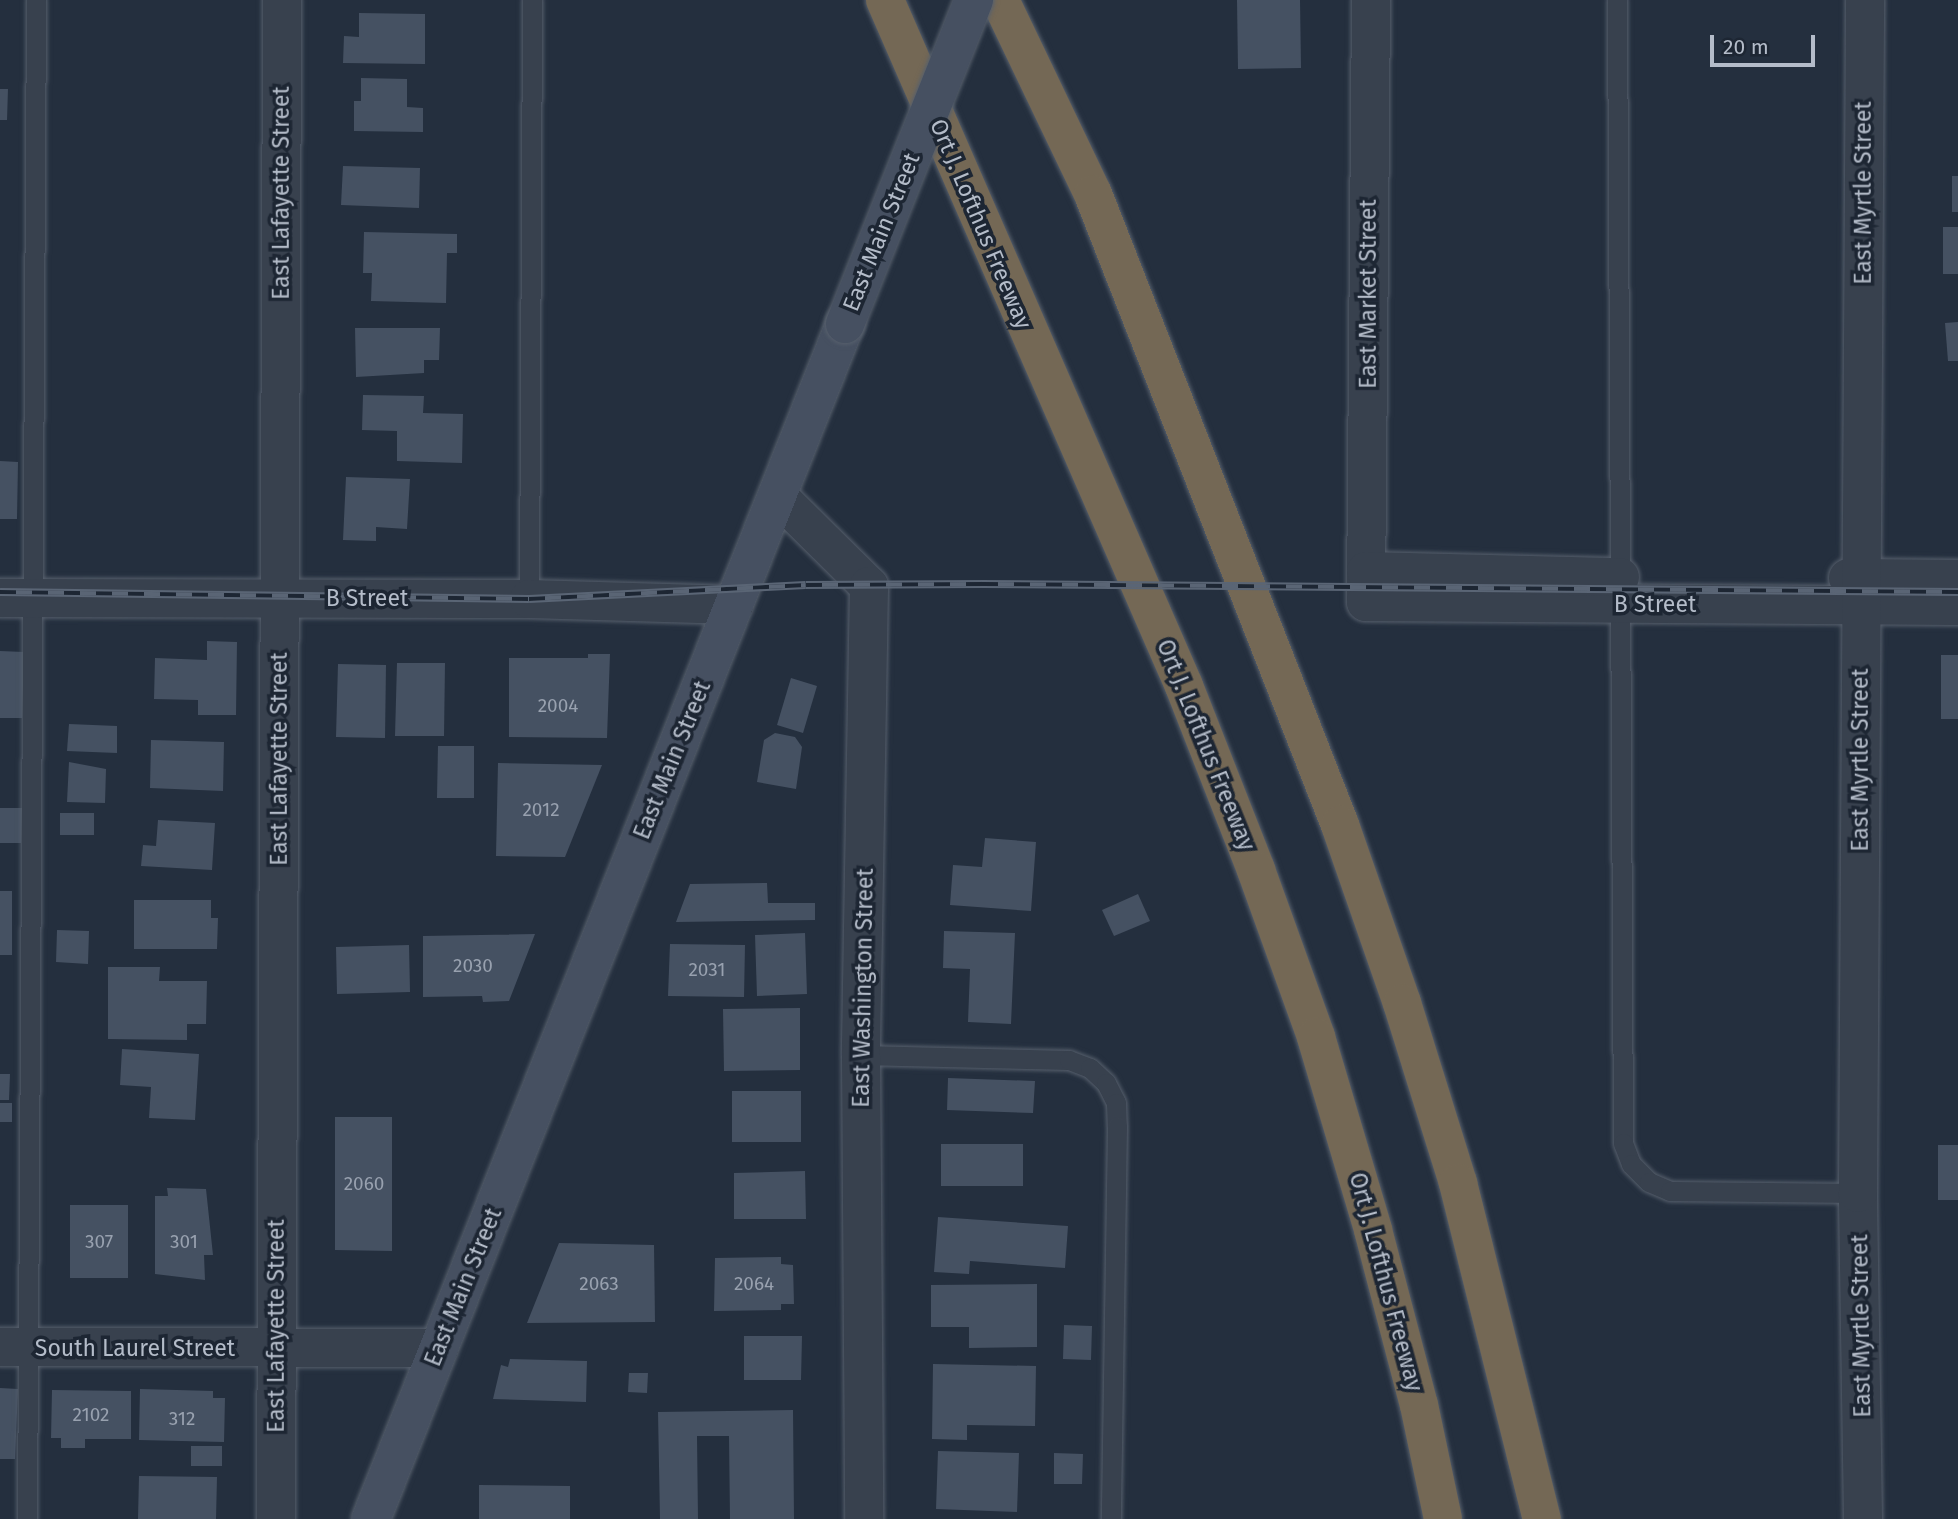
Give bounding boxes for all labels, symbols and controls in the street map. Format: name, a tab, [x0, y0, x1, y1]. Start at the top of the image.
scale bar	[1713, 21, 1818, 65]
text: 20 m	[1723, 34, 1769, 60]
street label: East Lafayette Street	[267, 86, 295, 300]
street label: East Myrtle Street	[1849, 101, 1877, 285]
street label: Ort J. Lofthus Freeway	[924, 115, 1038, 333]
street label: East Main Street	[837, 149, 925, 315]
street label: East Market Street	[1354, 199, 1382, 389]
street label: B Street	[326, 584, 408, 612]
street label: B Street	[1614, 590, 1696, 618]
street label: Ort J. Lofthus Freeway	[1151, 635, 1261, 855]
street label: East Lafayette Street	[265, 652, 293, 866]
street label: East Myrtle Street	[1846, 668, 1874, 852]
street label: East Main Street	[628, 677, 716, 843]
house number: 2004	[538, 695, 578, 717]
house number: 2012	[522, 799, 560, 821]
street label: East Washington Street	[847, 868, 879, 1108]
house number: 2030	[453, 955, 493, 977]
house number: 2031	[688, 959, 726, 981]
street label: Ort J. Lofthus Freeway	[1344, 1170, 1428, 1394]
house number: 2060	[344, 1173, 384, 1195]
street label: East Main Street	[419, 1204, 507, 1370]
street label: East Lafayette Street	[262, 1219, 290, 1433]
house number: 307	[85, 1231, 113, 1253]
house number: 301	[170, 1231, 198, 1253]
street label: East Myrtle Street	[1846, 1234, 1876, 1418]
house number: 2063	[579, 1273, 619, 1295]
house number: 2064	[734, 1273, 774, 1295]
street label: South Laurel Street	[35, 1334, 235, 1362]
house number: 2102	[73, 1404, 109, 1426]
house number: 312	[169, 1408, 195, 1430]

